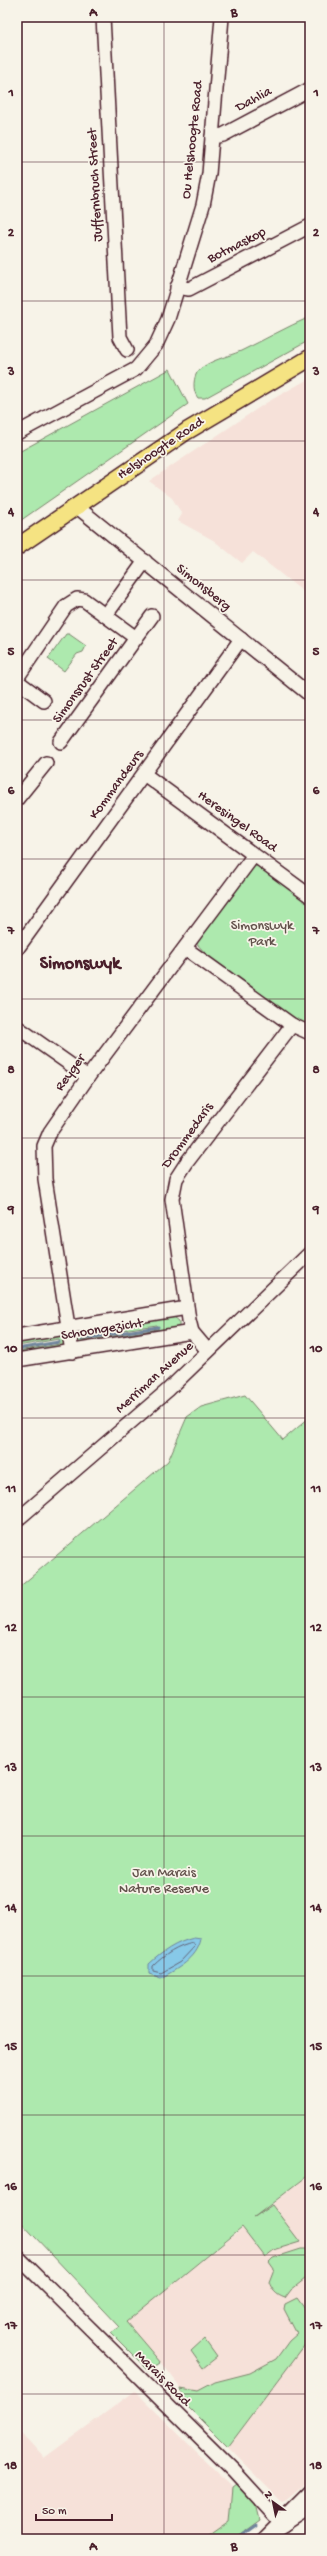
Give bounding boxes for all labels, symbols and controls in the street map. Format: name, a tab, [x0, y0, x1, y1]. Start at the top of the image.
text: A	[88, 6, 98, 21]
text: B	[230, 6, 239, 21]
street label: Ou Helshoogte Road	[178, 78, 208, 200]
street label: Dahlia	[232, 83, 276, 117]
text: 1	[7, 86, 14, 101]
text: 1	[312, 86, 319, 101]
street label: Juffernbruch Street	[84, 127, 107, 242]
street label: Botmaskop	[204, 224, 269, 268]
text: 2	[8, 226, 15, 241]
text: 2	[313, 226, 320, 241]
text: 3	[7, 365, 15, 380]
text: 3	[312, 365, 320, 380]
street label: Helshoogte Road	[115, 413, 209, 484]
text: 4	[7, 505, 15, 520]
text: 4	[312, 505, 320, 520]
street label: Simonsberg	[172, 561, 234, 615]
street label: Simonsrust Street	[49, 634, 123, 727]
text: 5	[8, 645, 15, 660]
text: 5	[313, 645, 320, 660]
street label: Kommandeurs	[86, 746, 148, 823]
text: 6	[8, 784, 15, 799]
text: 6	[313, 784, 320, 799]
street label: Heresingel Road	[194, 787, 282, 858]
park label: Simonswyk Park	[231, 918, 295, 951]
text: 7	[7, 924, 16, 939]
text: 7	[312, 924, 321, 939]
district label: Simonswyk	[40, 954, 122, 975]
street label: Reyger	[52, 1050, 91, 1095]
text: 8	[7, 1063, 15, 1078]
text: 8	[312, 1063, 320, 1078]
street label: Drommedaris	[158, 1099, 218, 1173]
text: 9	[7, 1203, 15, 1218]
text: 9	[312, 1203, 320, 1218]
street label: Schoongezicht	[60, 1315, 145, 1345]
street label: Merriman Avenue	[112, 1338, 198, 1418]
text: 10	[4, 1342, 18, 1357]
text: 10	[309, 1342, 323, 1357]
text: 11	[5, 1482, 16, 1497]
text: 11	[310, 1482, 321, 1497]
text: 12	[4, 1621, 17, 1636]
text: 12	[309, 1621, 322, 1636]
text: 13	[4, 1761, 17, 1776]
text: 13	[309, 1761, 322, 1776]
park label: Jan Marais Nature Reserve	[119, 1865, 210, 1898]
text: 14	[4, 1901, 18, 1916]
text: 14	[309, 1901, 323, 1916]
text: 15	[4, 2040, 17, 2055]
text: 15	[309, 2040, 322, 2055]
text: 16	[4, 2180, 17, 2195]
text: 16	[309, 2180, 322, 2195]
text: 17	[4, 2319, 18, 2334]
text: 17	[309, 2319, 323, 2334]
street label: Marais Road	[130, 2347, 195, 2412]
text: 18	[4, 2459, 17, 2474]
text: 18	[309, 2459, 322, 2474]
north arrow	[253, 2482, 293, 2522]
text: N	[262, 2488, 275, 2502]
scale bar	[36, 2496, 112, 2522]
text: 50 m	[42, 2505, 67, 2519]
text: A	[88, 2540, 98, 2555]
text: B	[230, 2540, 239, 2555]

